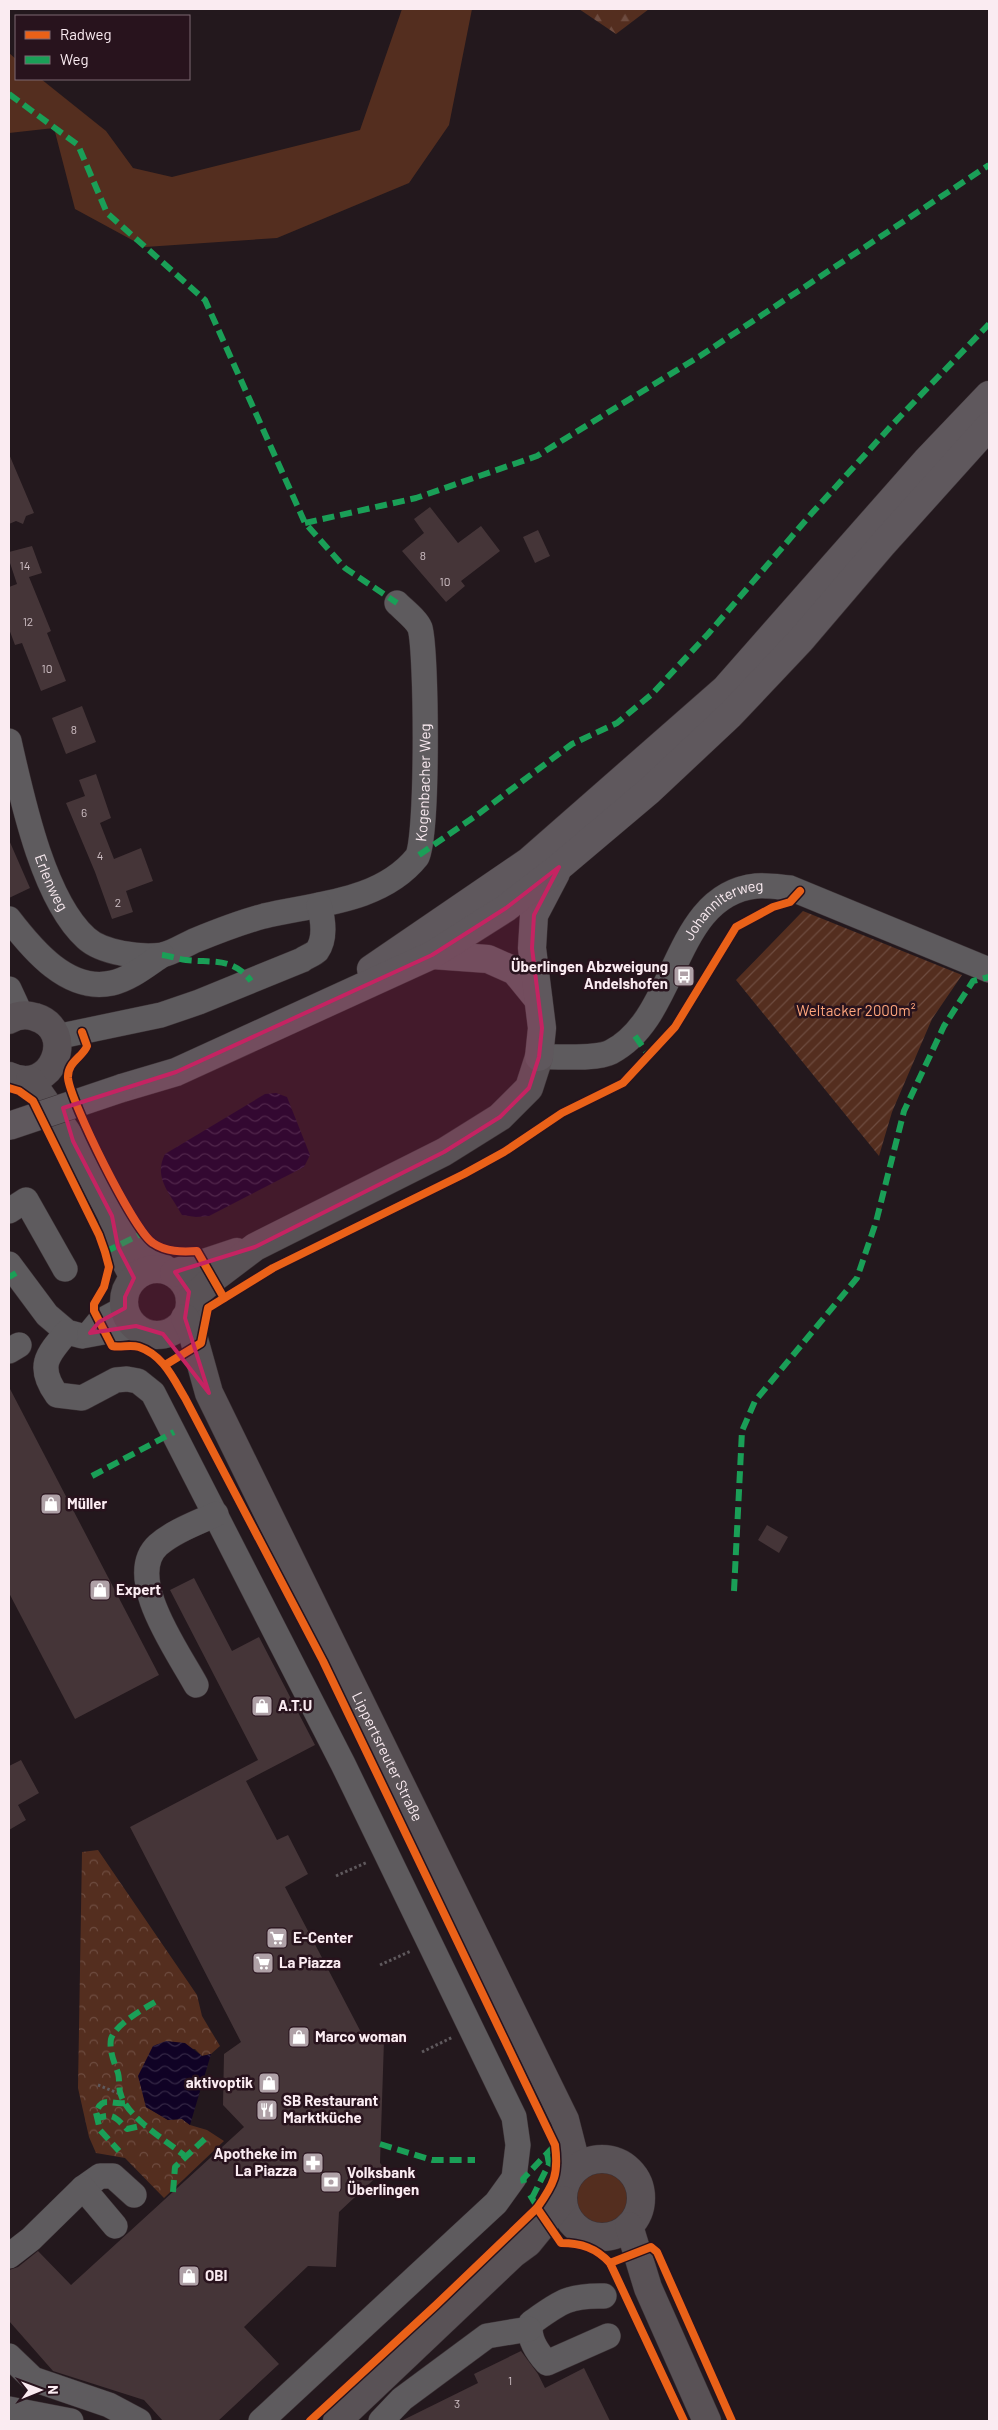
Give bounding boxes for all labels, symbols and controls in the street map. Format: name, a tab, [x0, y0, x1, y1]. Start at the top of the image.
legend	[15, 15, 190, 80]
text: Radweg	[60, 25, 112, 43]
text: Weg	[60, 50, 88, 68]
house number: 8	[420, 548, 426, 562]
house number: 14	[20, 558, 30, 572]
house number: 10	[440, 574, 450, 588]
house number: 12	[23, 614, 33, 628]
house number: 10	[42, 661, 52, 675]
house number: 8	[71, 722, 77, 736]
street label: Kogenbacher Weg	[411, 723, 433, 843]
house number: 6	[81, 805, 87, 819]
house number: 4	[97, 848, 103, 862]
street label: Erlenweg	[32, 851, 73, 914]
street label: Johanniterweg	[679, 876, 764, 944]
house number: 2	[115, 895, 121, 909]
place label: Überlingen Abzweigung Andelshofen	[511, 957, 668, 992]
bus stop icon: Überlingen Abzweigung Andelshofen	[672, 964, 696, 988]
park label: Weltacker 2000m²	[796, 1001, 916, 1019]
shop icon: Müller	[39, 1492, 63, 1516]
place label: Müller	[67, 1494, 107, 1512]
shop icon: Expert	[88, 1578, 112, 1602]
place label: Expert	[116, 1580, 161, 1598]
street label: Lippertsreuter Straße	[349, 1689, 427, 1824]
shop icon: A.T.U	[250, 1694, 274, 1718]
place label: A.T.U	[278, 1696, 312, 1714]
supermarket icon: E-Center	[265, 1926, 289, 1950]
place label: E-Center	[293, 1928, 353, 1946]
supermarket icon: La Piazza	[251, 1951, 275, 1975]
place label: La Piazza	[279, 1953, 341, 1971]
shop icon: Marco woman	[287, 2025, 311, 2049]
place label: Marco woman	[315, 2027, 407, 2045]
shop icon: aktivoptik	[257, 2071, 281, 2095]
place label: aktivoptik	[186, 2073, 253, 2091]
place label: SB Restaurant Marktküche	[283, 2091, 379, 2126]
restaurant icon: SB Restaurant Marktküche	[255, 2098, 279, 2122]
place label: Apotheke im La Piazza	[213, 2144, 297, 2179]
pharmacy icon: Apotheke im La Piazza	[301, 2151, 325, 2175]
place label: Volksbank Überlingen	[347, 2163, 419, 2198]
bank icon: Volksbank Überlingen	[319, 2170, 343, 2194]
shop icon: OBI	[177, 2264, 201, 2288]
place label: OBI	[205, 2266, 228, 2284]
north arrow	[15, 2365, 65, 2415]
house number: 1	[508, 2373, 512, 2387]
text: N	[45, 2385, 62, 2395]
house number: 3	[454, 2396, 460, 2410]

